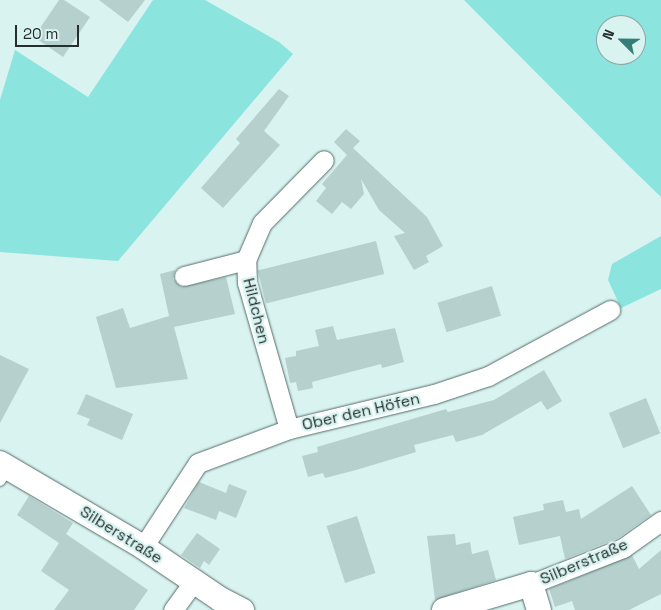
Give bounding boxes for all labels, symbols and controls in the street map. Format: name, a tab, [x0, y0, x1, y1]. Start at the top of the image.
scale bar	[18, 15, 81, 47]
north arrow	[596, 15, 646, 65]
text: 20 m	[23, 24, 58, 43]
text: N	[598, 27, 618, 42]
street label: Hildchen	[239, 276, 273, 346]
street label: Ober den Höfen	[300, 389, 422, 435]
street label: Silberstraße	[76, 502, 166, 568]
street label: Silberstraße	[537, 535, 631, 589]

